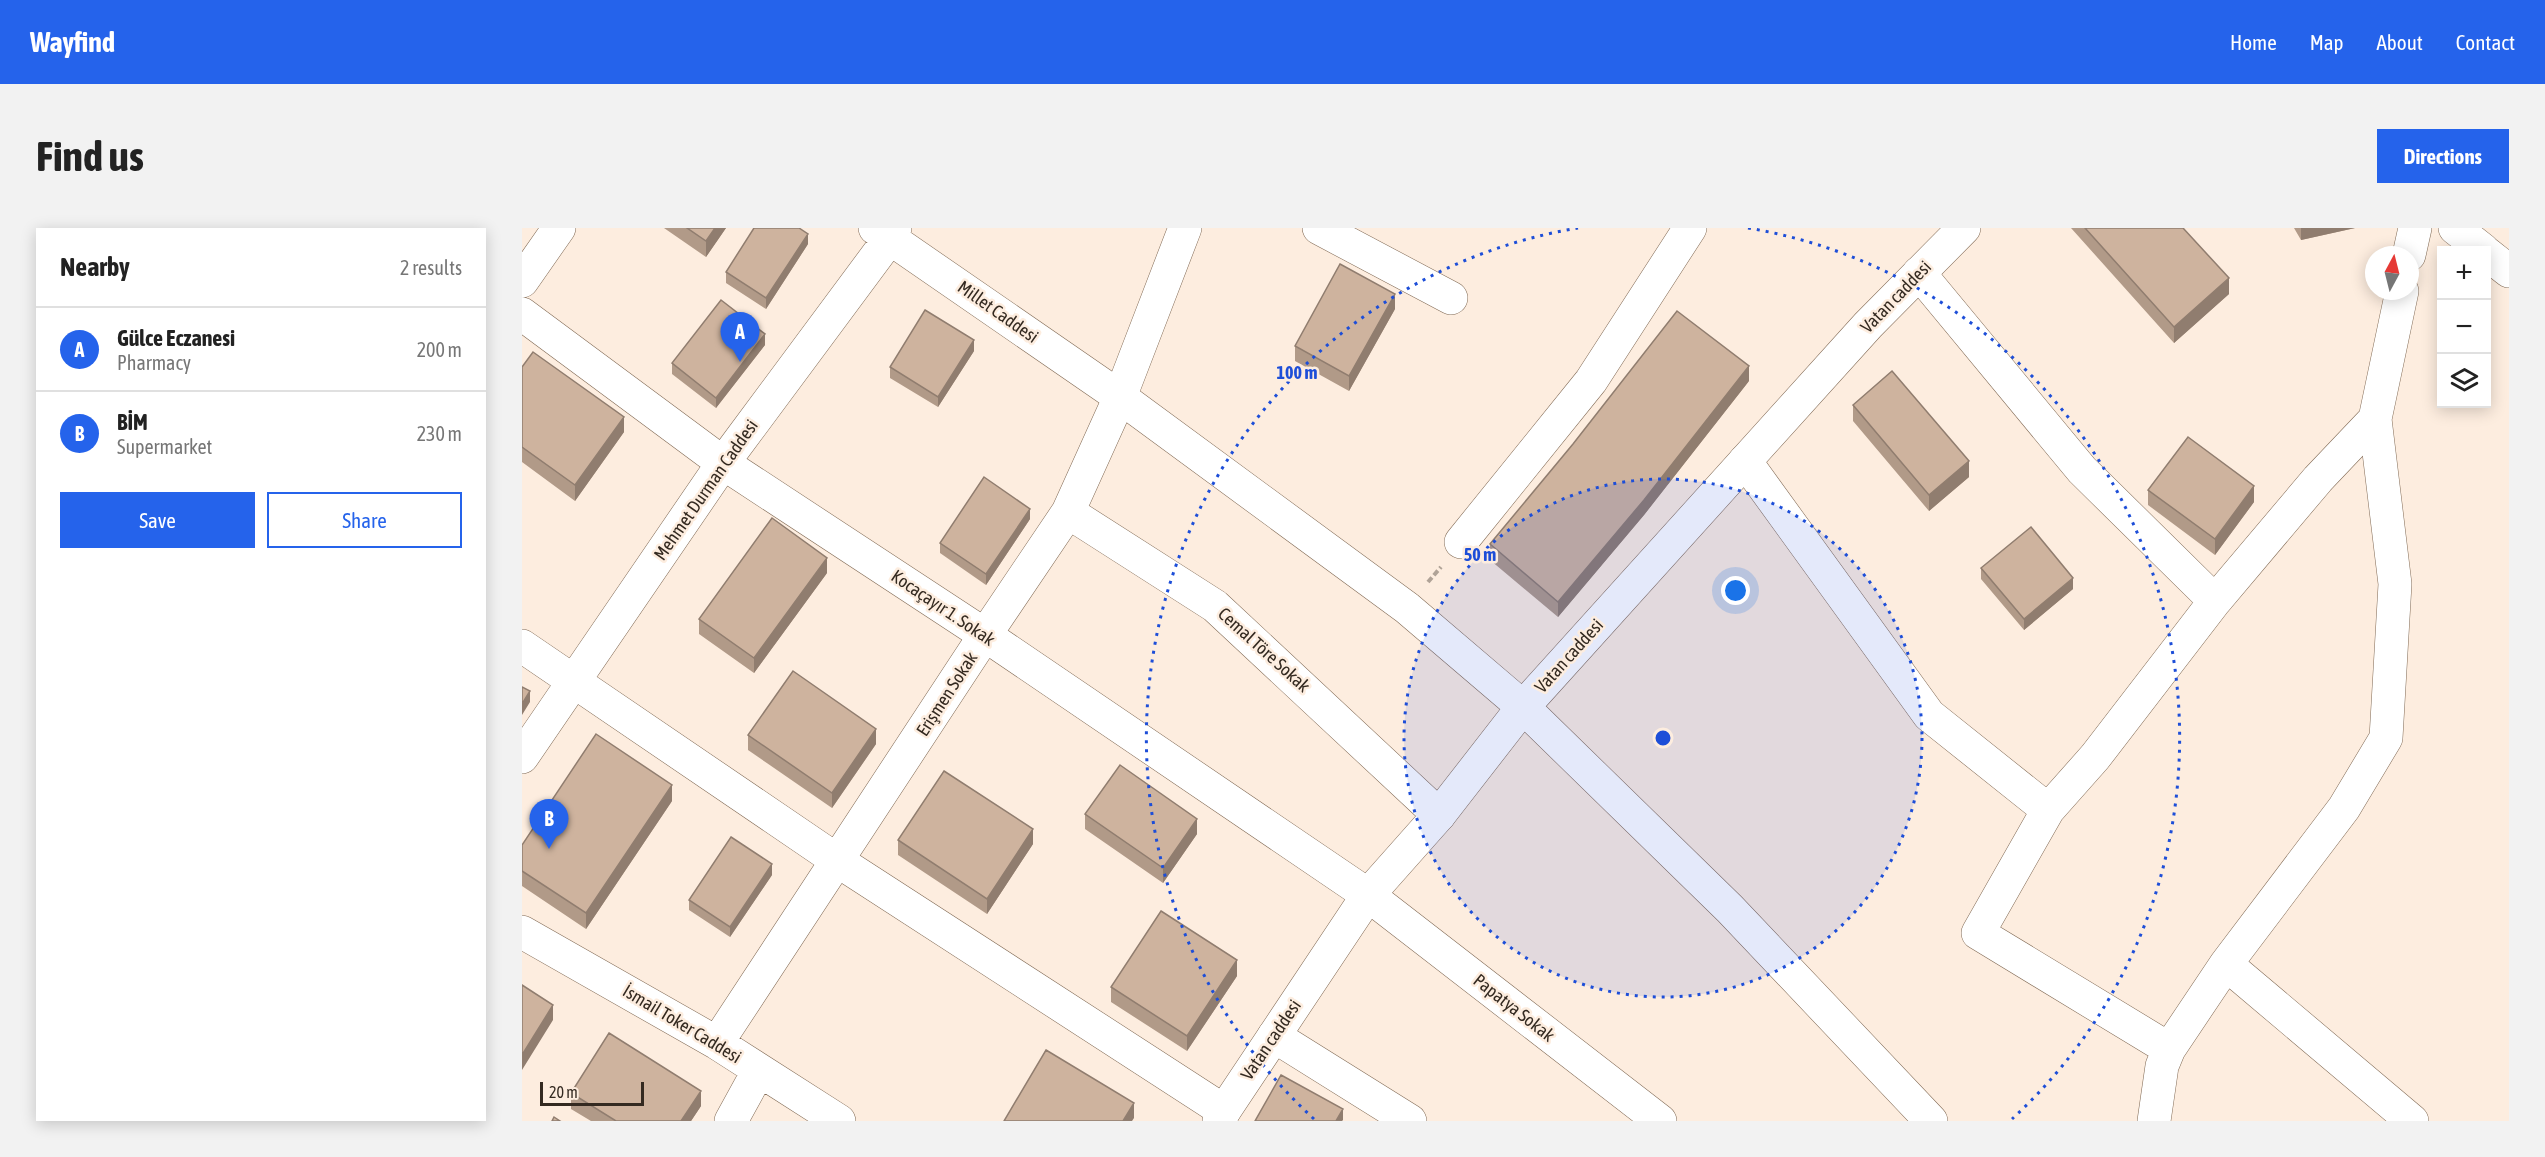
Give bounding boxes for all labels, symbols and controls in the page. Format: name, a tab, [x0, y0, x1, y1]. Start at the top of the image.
text: Wayfind	[30, 26, 115, 58]
text: Home	[2230, 30, 2277, 54]
text: Map	[2310, 30, 2344, 54]
text: About	[2377, 30, 2423, 54]
text: Contact	[2456, 30, 2515, 54]
button: Directions	[2377, 129, 2509, 183]
text: Find us	[36, 132, 144, 180]
north arrow	[2365, 246, 2419, 300]
map controls	[2437, 246, 2491, 408]
button: +	[2437, 246, 2491, 300]
text: Nearby	[60, 252, 130, 282]
text: 2 results	[400, 256, 462, 279]
street label: Vatan caddesi	[1856, 256, 1935, 337]
street label: Millet Caddesi	[954, 276, 1043, 347]
button: −	[2437, 300, 2491, 354]
pin: A	[720, 312, 760, 362]
text: Gülce Eczanesi	[117, 325, 235, 351]
text: A	[75, 338, 84, 361]
text: 200 m	[417, 338, 462, 361]
text: Pharmacy	[117, 351, 191, 374]
button: layers	[2437, 354, 2491, 408]
text: 100 m	[1277, 362, 1317, 383]
text: BİM	[117, 409, 148, 435]
street label: Mehmet Durman Caddesi	[649, 415, 762, 564]
text: B	[75, 422, 84, 445]
text: 230 m	[417, 422, 462, 445]
text: Supermarket	[117, 435, 212, 458]
button: Save	[60, 492, 255, 548]
button: Share	[267, 492, 462, 548]
text: 50 m	[1464, 544, 1496, 565]
street label: Kocaçayır 1. Sokak	[887, 565, 999, 650]
your location	[1721, 576, 1750, 605]
street label: Cemal Töre Sokak	[1214, 603, 1315, 696]
street label: Vatan caddesi	[1530, 614, 1607, 697]
street label: Erişmen Sokak	[912, 648, 982, 740]
centre of rings	[1653, 728, 1673, 748]
pin: B	[530, 800, 568, 849]
street label: Papatya Sokak	[1470, 969, 1559, 1046]
street label: İsmail Toker Caddesi	[619, 980, 745, 1067]
street label: Vatan caddesi	[1236, 996, 1305, 1084]
scale bar	[540, 1079, 644, 1106]
text: 20 m	[549, 1083, 578, 1101]

